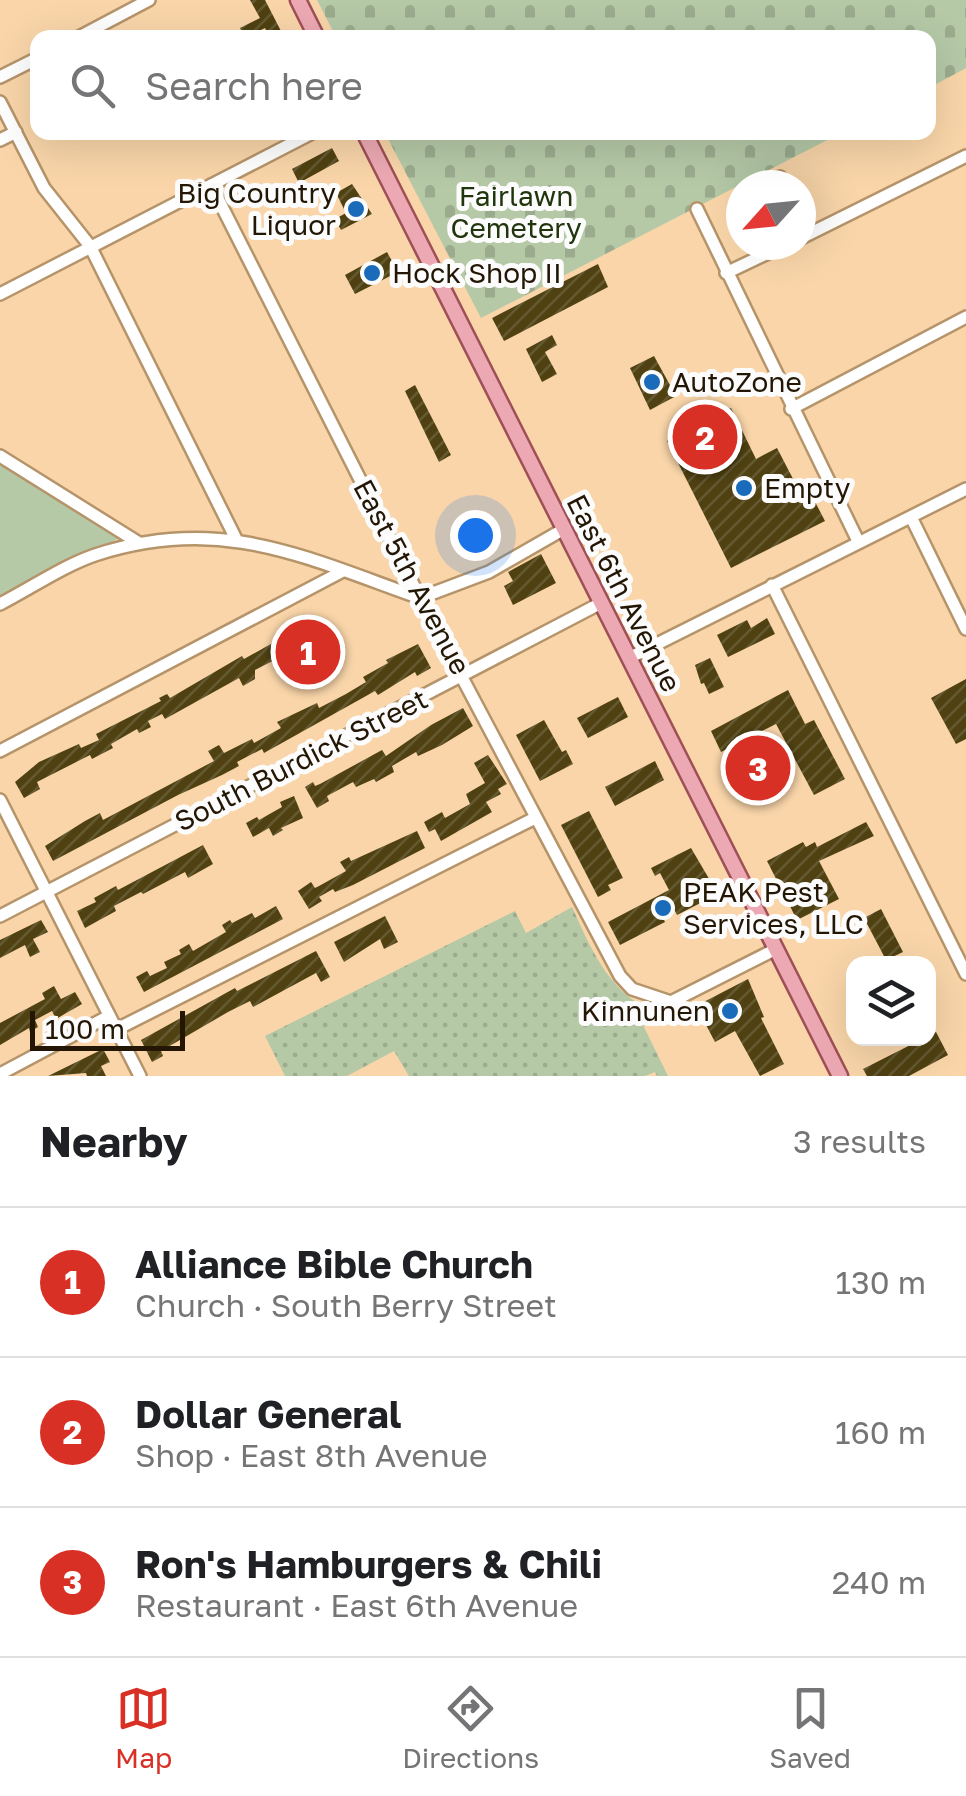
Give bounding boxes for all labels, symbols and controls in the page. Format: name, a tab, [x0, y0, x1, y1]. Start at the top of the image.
search box	[30, 30, 936, 140]
icon: search	[65, 58, 120, 113]
text: Search here	[145, 63, 363, 108]
north arrow	[726, 170, 816, 260]
place label: Big Country Liquor	[177, 176, 336, 241]
park label: Fairlawn Cemetery	[450, 179, 582, 244]
marker: Big Country Liquor	[345, 198, 367, 220]
place label: Hock Shop II	[392, 256, 562, 289]
marker: Hock Shop II	[361, 262, 383, 284]
place label: AutoZone	[672, 365, 802, 398]
marker: AutoZone	[641, 371, 663, 393]
pin: 2	[672, 400, 738, 474]
place label: Empty	[764, 471, 851, 504]
street label: East 5th Avenue	[347, 474, 478, 680]
marker: Empty	[733, 477, 755, 499]
street label: East 6th Avenue	[561, 489, 688, 697]
your location	[450, 510, 501, 561]
pin: 1	[276, 614, 340, 690]
street label: South Burdick Street	[169, 681, 433, 838]
pin: 3	[726, 730, 790, 806]
place label: PEAK Pest Services, LLC	[683, 875, 864, 940]
marker: PEAK Pest Services, LLC	[652, 897, 674, 919]
map controls	[846, 956, 936, 1046]
button: layers	[846, 956, 936, 1046]
place label: Kinnunen	[581, 994, 710, 1027]
marker: Kinnunen	[719, 1000, 741, 1022]
scale bar	[30, 1006, 185, 1050]
text: 100 m	[45, 1012, 125, 1045]
text: Nearby	[40, 1116, 188, 1166]
text: 3 results	[793, 1122, 926, 1160]
text: Alliance Bible Church	[135, 1241, 533, 1286]
text: 1	[64, 1263, 81, 1301]
text: 130 m	[836, 1263, 926, 1301]
text: Church · South Berry Street	[135, 1286, 557, 1324]
text: Dollar General	[135, 1391, 402, 1436]
text: 2	[63, 1413, 82, 1451]
text: 160 m	[835, 1413, 926, 1451]
text: Shop · East 8th Avenue	[135, 1436, 488, 1474]
text: Ron's Hamburgers & Chili	[135, 1541, 602, 1586]
text: 3	[63, 1563, 82, 1601]
text: 240 m	[832, 1563, 926, 1601]
text: Restaurant · East 6th Avenue	[135, 1586, 578, 1624]
tab: Map	[115, 1681, 172, 1774]
tab: Directions	[402, 1681, 539, 1774]
tab: Saved	[769, 1681, 851, 1774]

